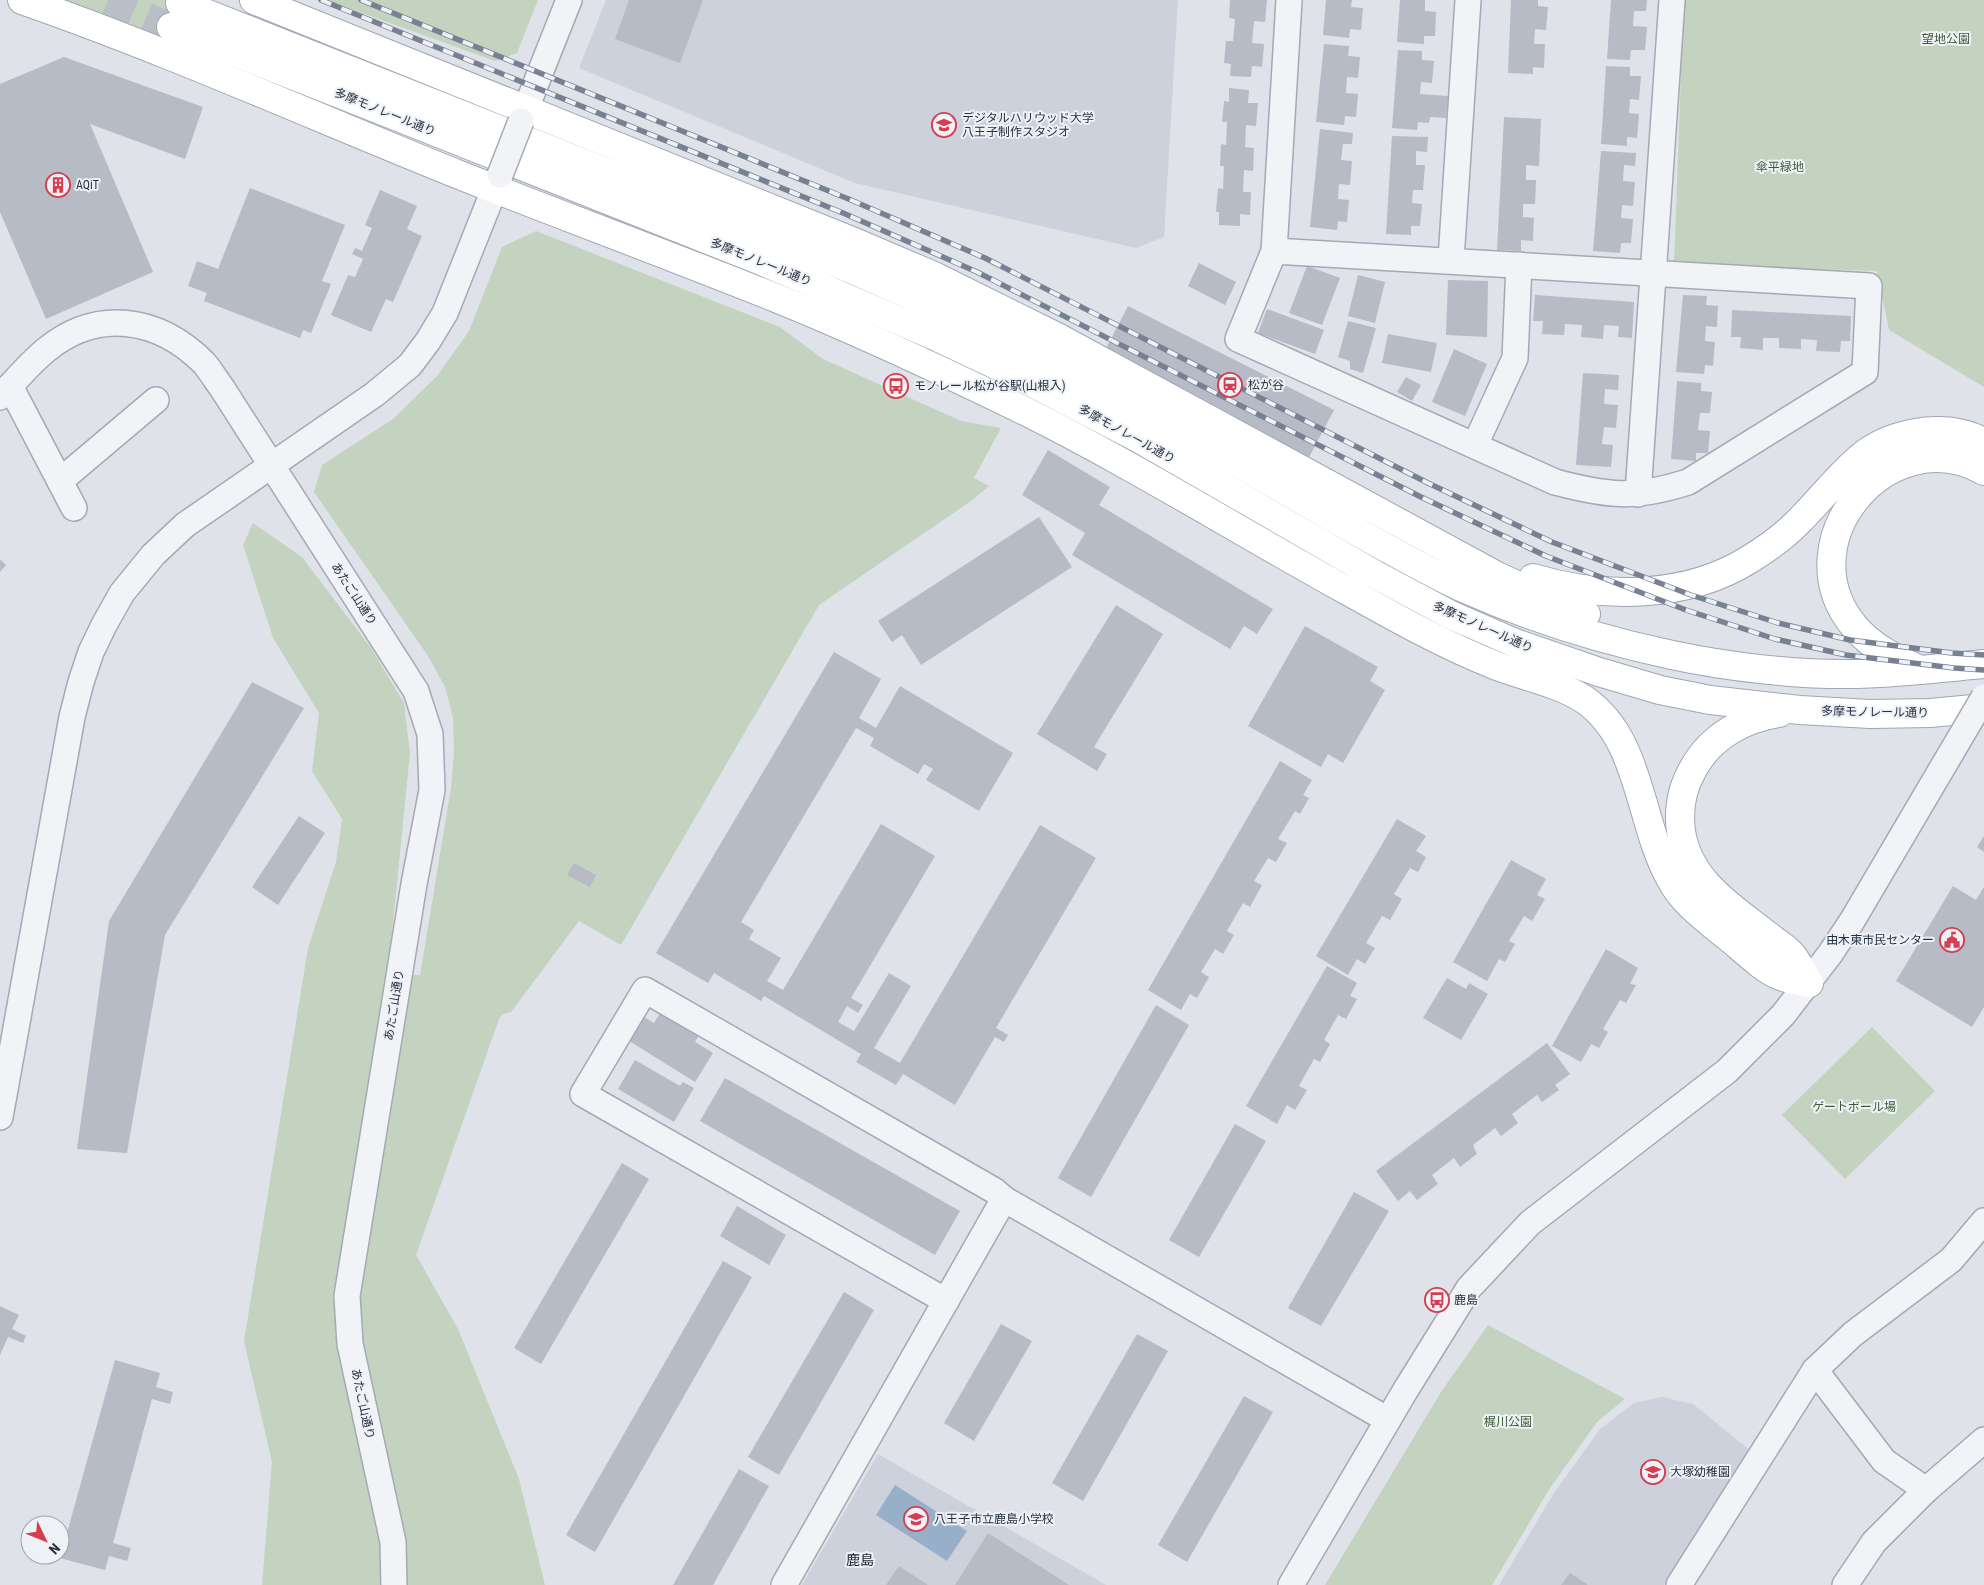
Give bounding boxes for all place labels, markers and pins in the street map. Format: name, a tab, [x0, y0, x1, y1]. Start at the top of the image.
place label: デジタルハリウッド大学 八王子制作スタジオ	[962, 111, 1094, 139]
school or university icon: デジタルハリウッド大学 八王子制作スタジオ	[931, 112, 957, 138]
building icon: AQiT	[45, 172, 71, 198]
place label: AQiT	[76, 178, 99, 192]
station icon: 松が谷	[1217, 372, 1243, 398]
bus stop icon: モノレール松が谷駅(山根入)	[883, 373, 909, 399]
place label: 松が谷	[1248, 378, 1284, 392]
place label: モノレール松が谷駅(山根入)	[914, 379, 1066, 393]
public building icon: 由木東市民センター	[1939, 927, 1965, 953]
place label: 由木東市民センター	[1826, 933, 1934, 947]
bus stop icon: 鹿島	[1424, 1287, 1450, 1313]
place label: 鹿島	[1454, 1293, 1478, 1307]
school or university icon: 大塚幼稚園	[1640, 1459, 1666, 1485]
place label: 大塚幼稚園	[1670, 1465, 1730, 1479]
school or university icon: 八王子市立鹿島小学校	[903, 1506, 929, 1532]
place label: 八王子市立鹿島小学校	[934, 1512, 1054, 1526]

